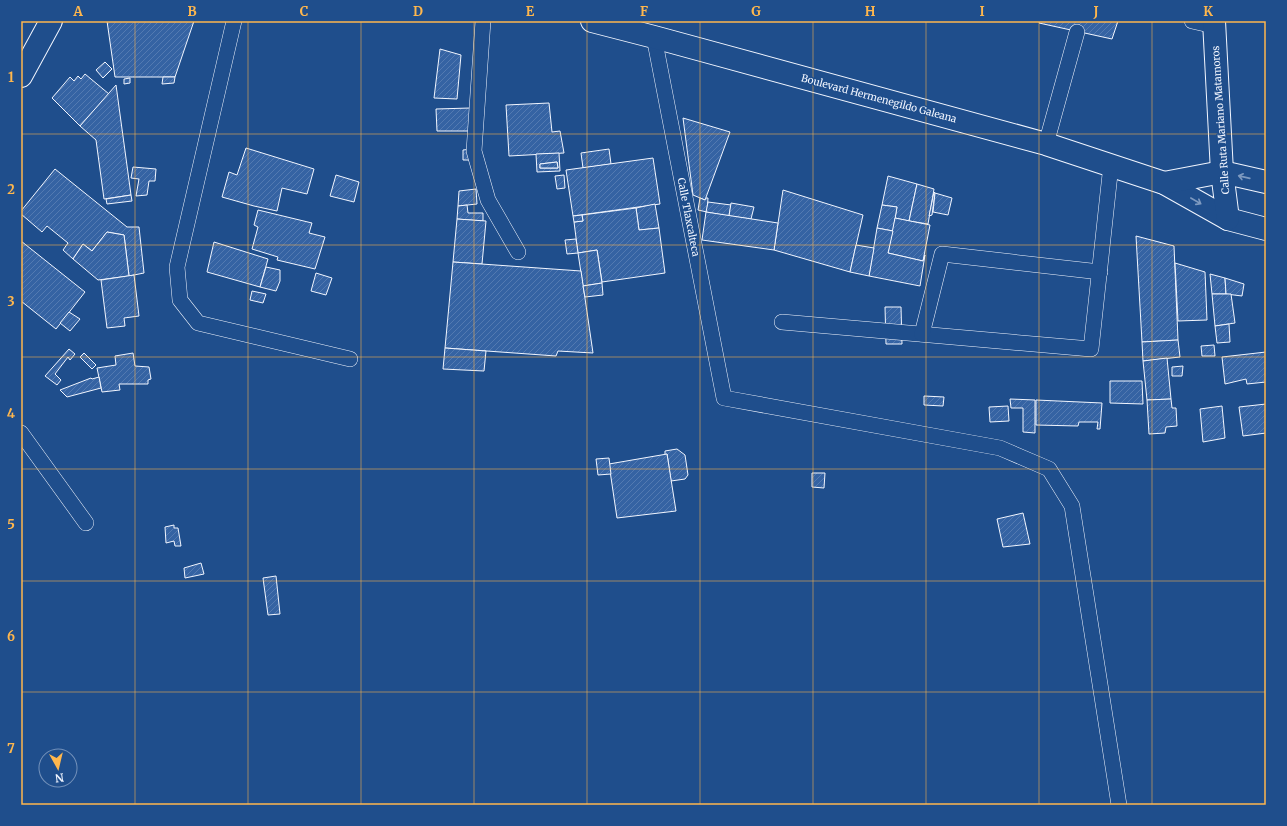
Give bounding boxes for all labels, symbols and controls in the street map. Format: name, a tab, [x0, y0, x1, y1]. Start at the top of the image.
text: A	[72, 3, 83, 20]
text: B	[187, 3, 197, 20]
text: C	[300, 3, 309, 20]
text: D	[413, 3, 423, 20]
text: E	[526, 3, 535, 20]
text: F	[640, 3, 648, 20]
text: G	[751, 3, 761, 20]
text: H	[865, 3, 876, 20]
text: I	[979, 3, 985, 20]
text: J	[1092, 3, 1099, 20]
text: K	[1203, 3, 1213, 20]
street label: Calle Ruta Mariano Matamoros	[1209, 45, 1232, 195]
text: 1	[8, 69, 14, 86]
street label: Boulevard Hermenegildo Galeana	[800, 71, 959, 126]
one-way arrow	[1238, 173, 1251, 181]
street label: Calle Tlaxcalteca	[674, 177, 703, 258]
text: 2	[7, 181, 15, 198]
one-way arrow	[1190, 197, 1201, 205]
text: 3	[7, 293, 15, 310]
text: 4	[7, 405, 16, 422]
text: 5	[7, 516, 15, 533]
text: 6	[7, 628, 15, 645]
text: 7	[7, 740, 15, 757]
north arrow	[38, 748, 78, 788]
text: N	[54, 770, 65, 785]

